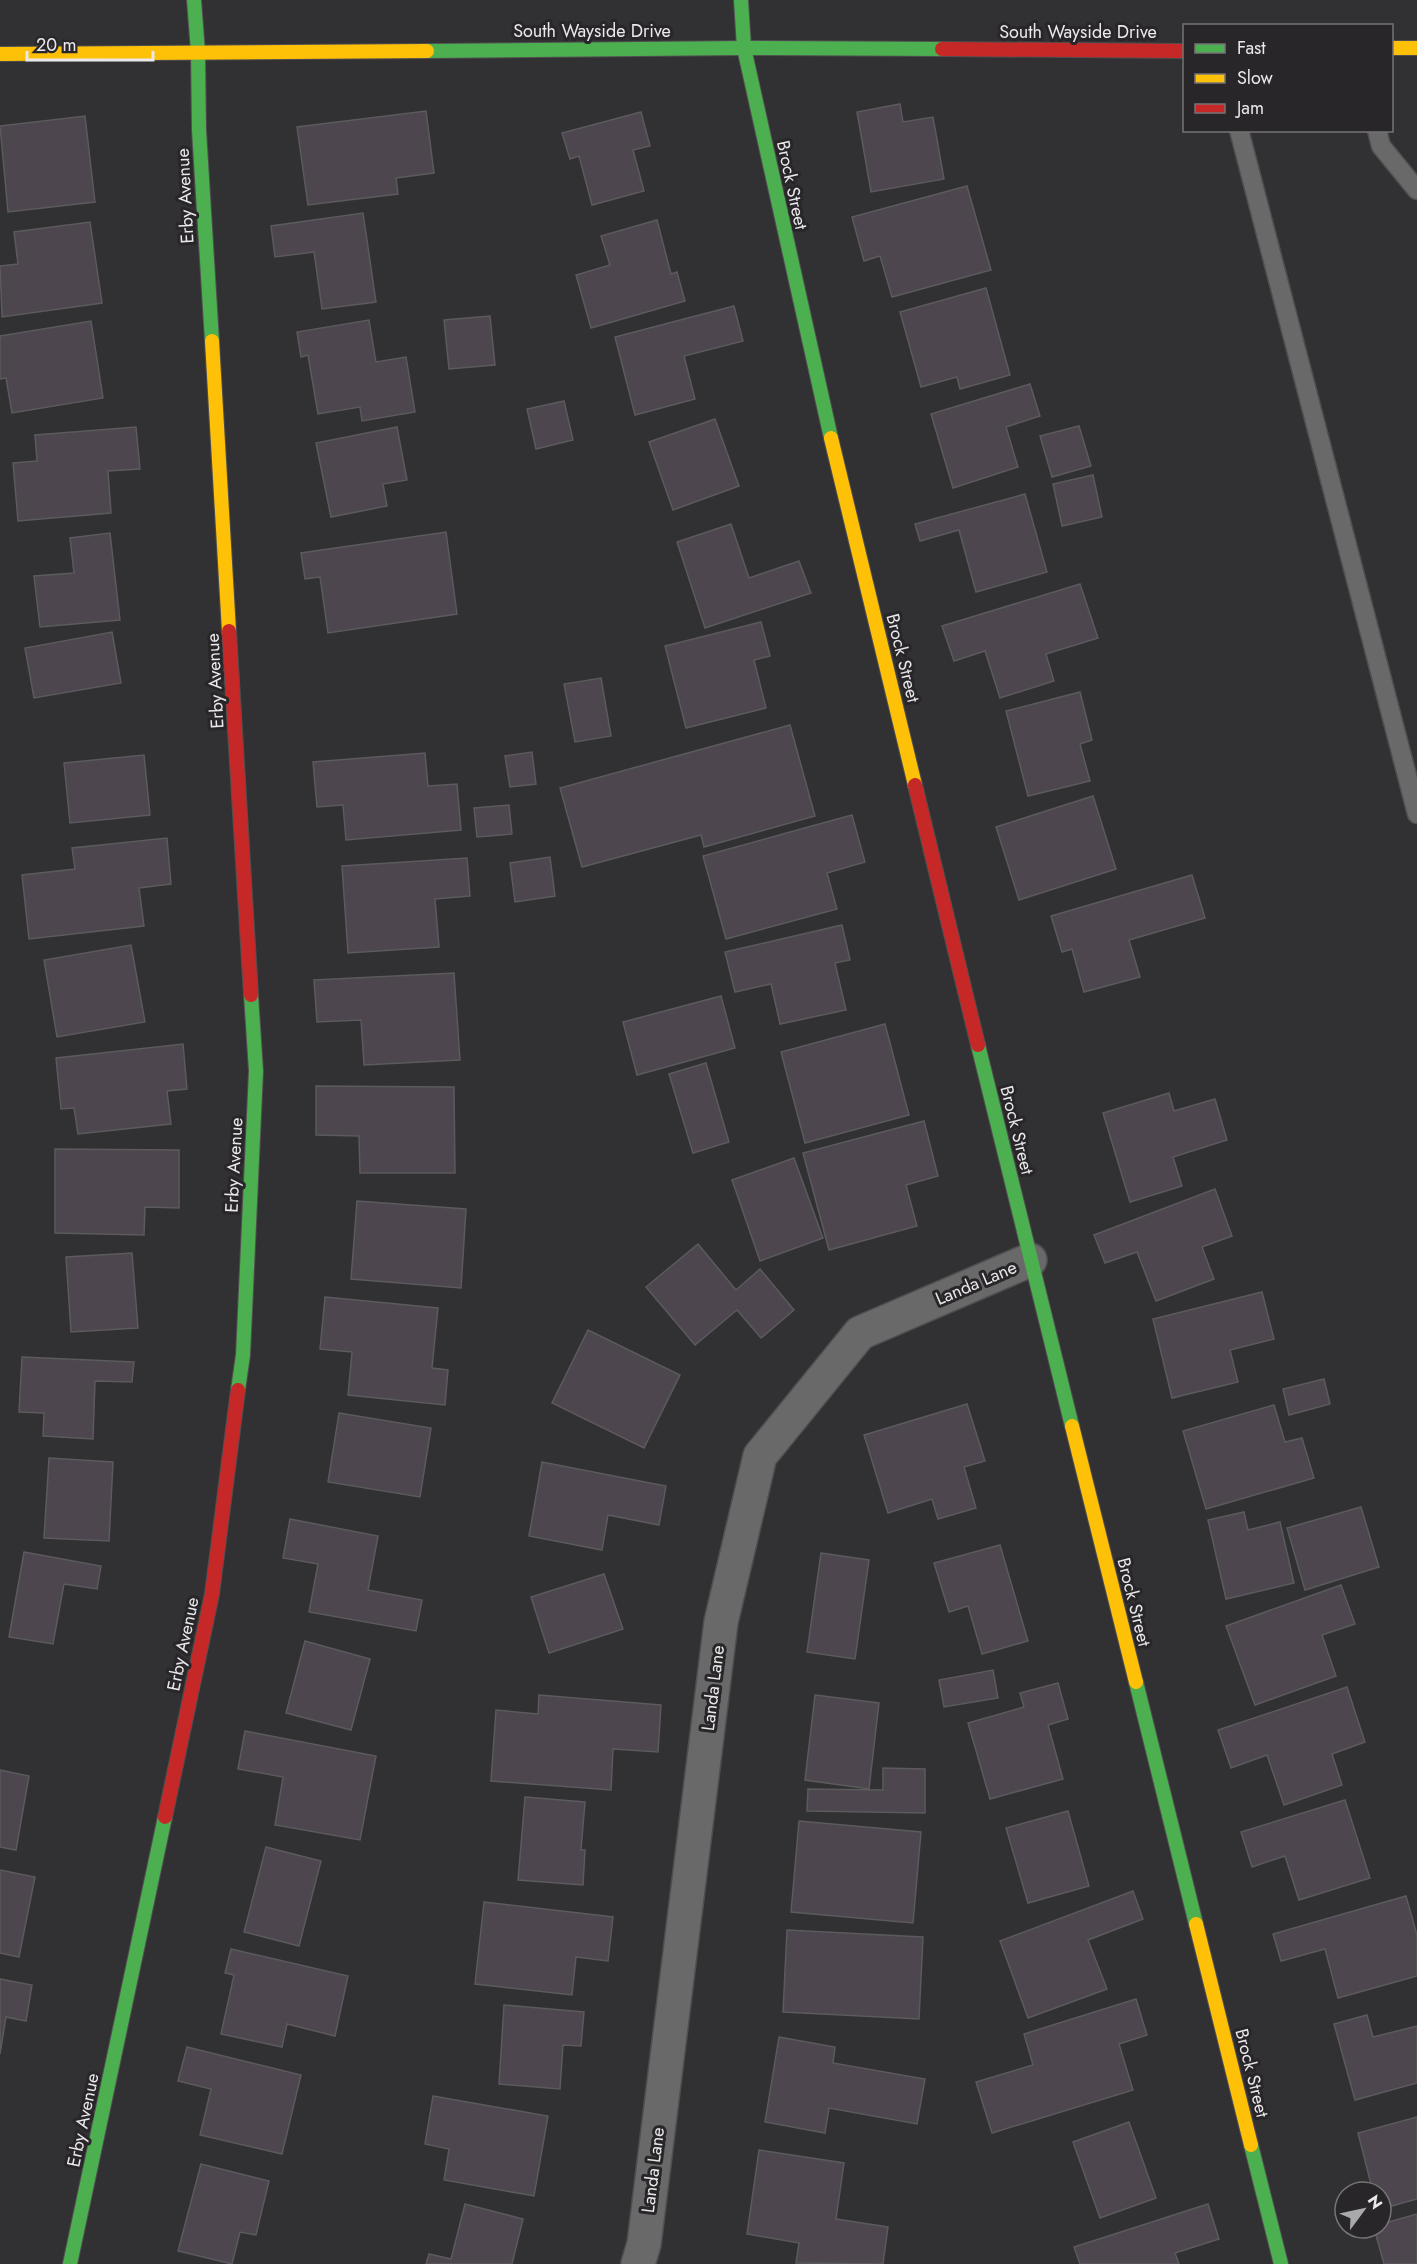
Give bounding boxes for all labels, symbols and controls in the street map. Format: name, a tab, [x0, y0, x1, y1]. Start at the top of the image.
street label: South Wayside Drive	[513, 18, 671, 44]
street label: South Wayside Drive	[999, 19, 1157, 45]
scale bar	[27, 24, 153, 62]
legend	[1183, 24, 1393, 132]
text: 20 m	[36, 32, 76, 58]
text: Fast	[1237, 35, 1266, 61]
text: Slow	[1237, 65, 1274, 91]
text: Jam	[1235, 95, 1264, 121]
street label: Brock Street	[770, 138, 814, 233]
street label: Erby Avenue	[170, 148, 200, 244]
street label: Brock Street	[879, 611, 927, 706]
street label: Erby Avenue	[200, 633, 230, 729]
street label: Brock Street	[993, 1083, 1041, 1178]
street label: Erby Avenue	[219, 1117, 249, 1213]
street label: Landa Lane	[931, 1254, 1021, 1312]
street label: Brock Street	[1110, 1555, 1158, 1650]
street label: Erby Avenue	[160, 1595, 206, 1693]
street label: Landa Lane	[695, 1644, 731, 1732]
street label: Brock Street	[1228, 2026, 1276, 2121]
street label: Erby Avenue	[60, 2071, 106, 2169]
street label: Landa Lane	[635, 2126, 671, 2214]
north arrow	[1333, 2180, 1393, 2240]
text: N	[1362, 2191, 1388, 2214]

